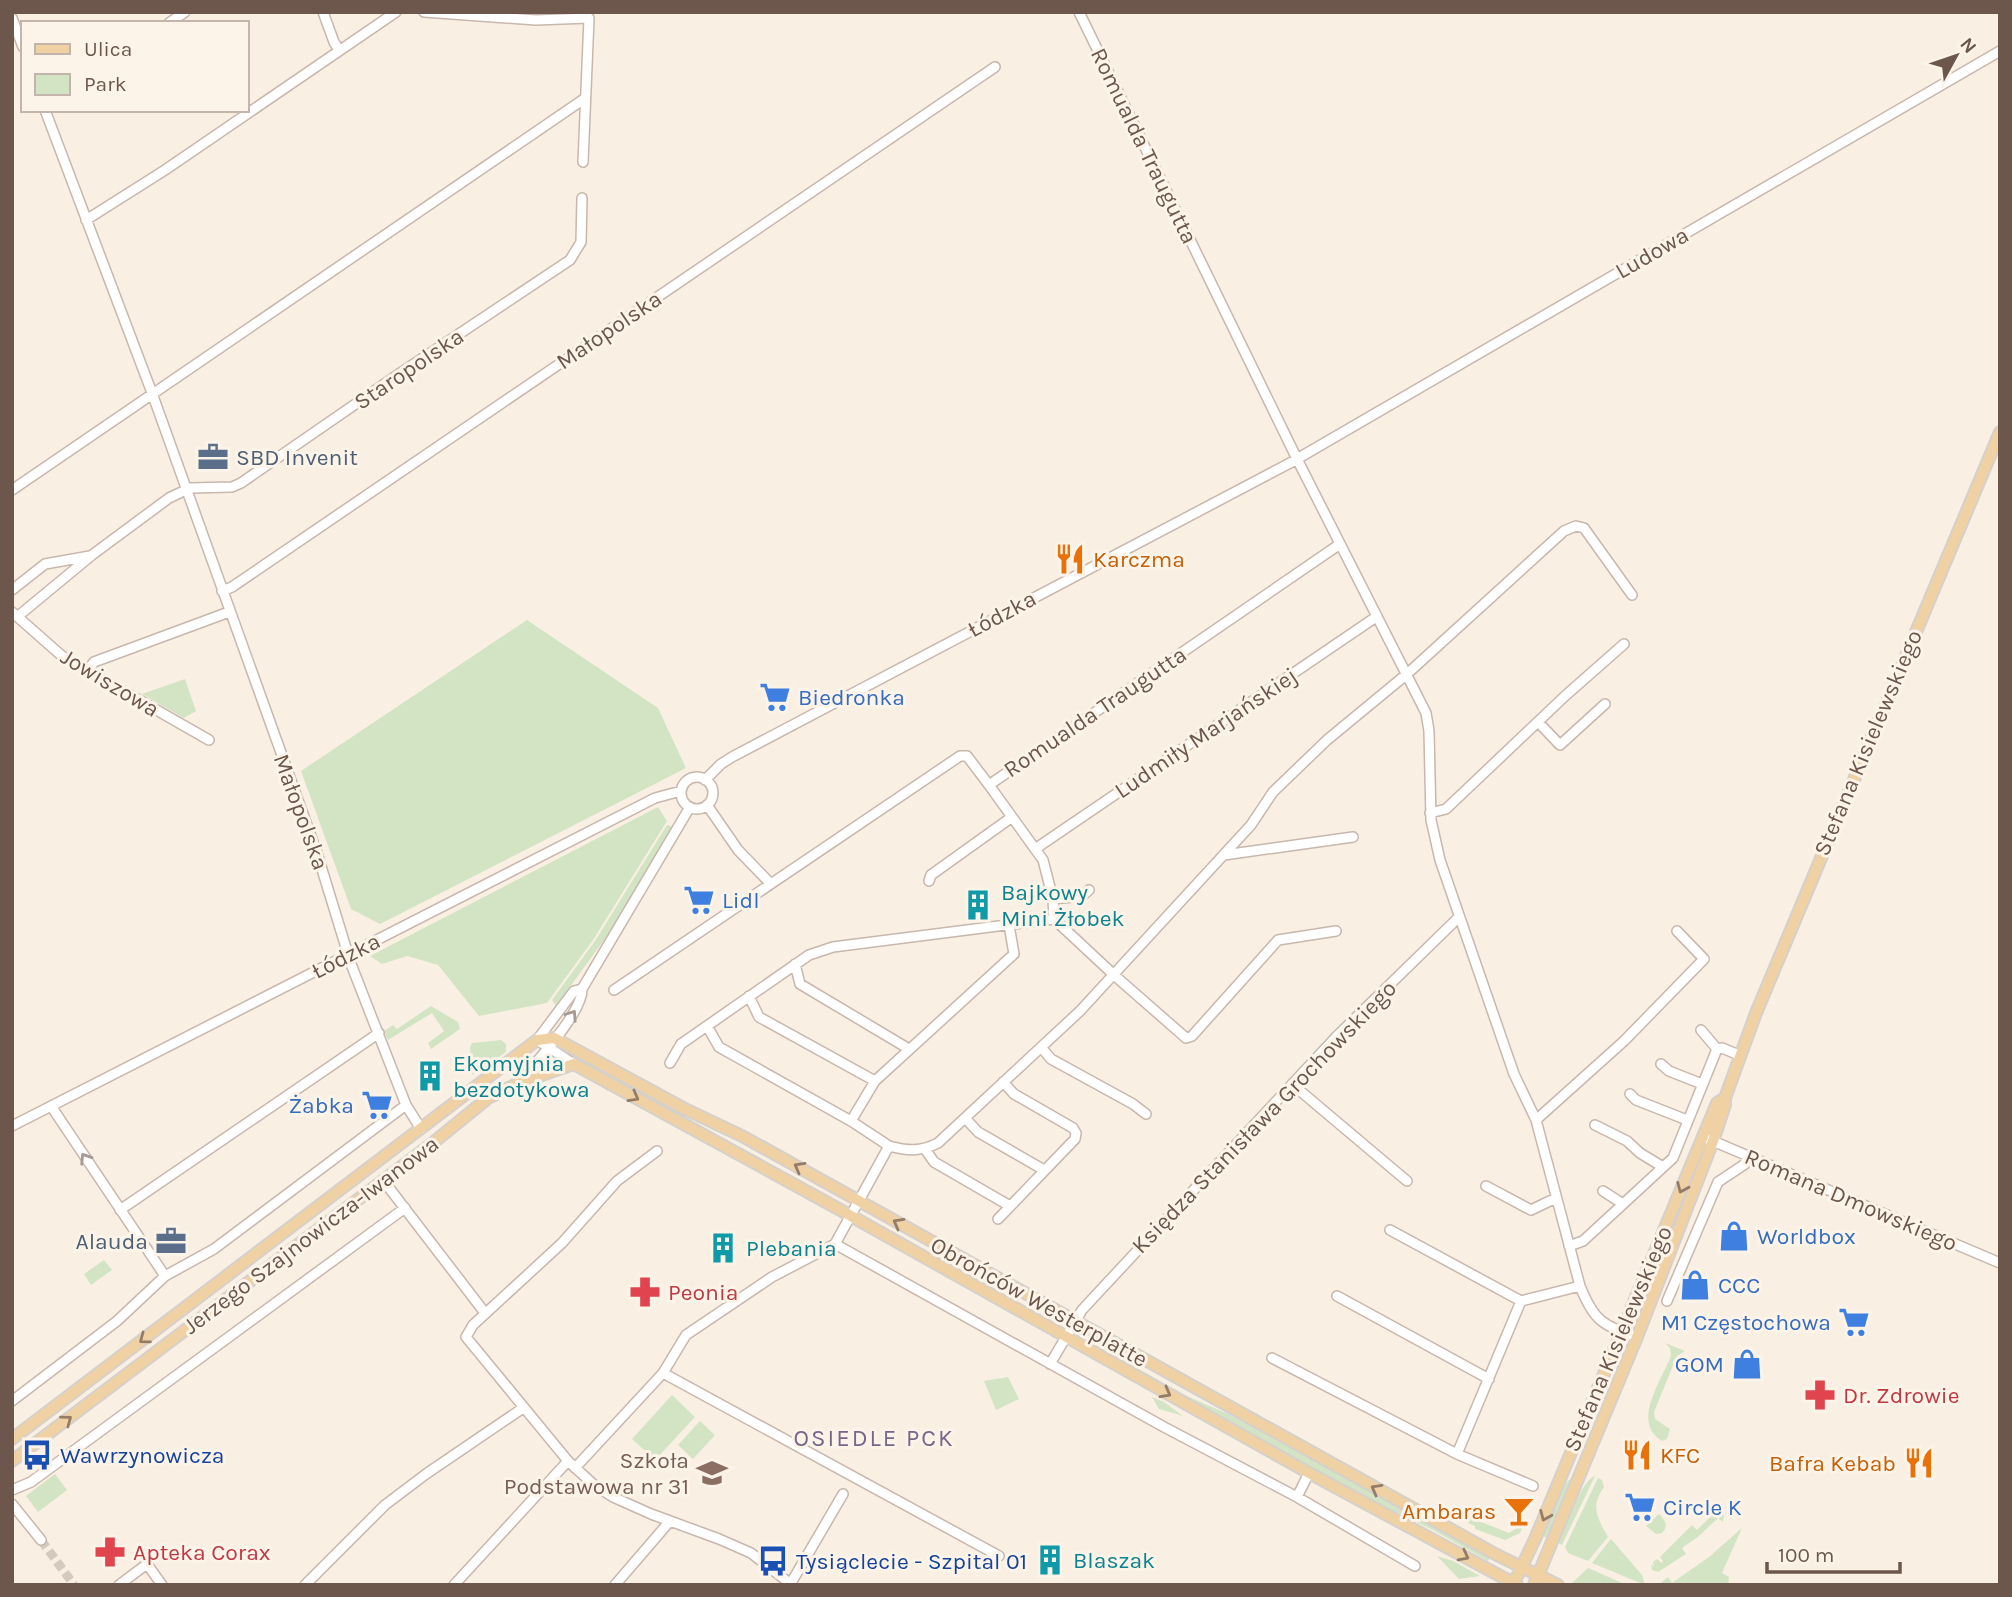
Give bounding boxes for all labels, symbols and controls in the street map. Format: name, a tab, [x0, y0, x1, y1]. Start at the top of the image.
legend	[21, 21, 248, 112]
north arrow	[1921, 21, 1991, 91]
text: N	[1955, 33, 1981, 58]
text: Ulica	[84, 37, 132, 61]
street label: Romualda Traugutta	[1085, 44, 1203, 248]
text: Park	[84, 72, 127, 96]
street label: Ludowa	[1611, 221, 1693, 285]
street label: Małopolska	[551, 285, 667, 375]
street label: Staropolska	[349, 323, 469, 415]
office icon: SBD Invenit	[196, 440, 230, 474]
place label: SBD Invenit	[236, 444, 358, 471]
restaurant icon: Karczma	[1053, 542, 1087, 576]
place label: Karczma	[1093, 546, 1185, 573]
street label: Łódzka	[963, 585, 1041, 643]
street label: Stefana Kisielewskiego	[1808, 626, 1928, 860]
street label: Romualda Traugutta	[999, 641, 1191, 783]
street label: Jowiszowa	[56, 643, 164, 723]
street label: Ludmiły Marjańskiej	[1110, 662, 1302, 804]
supermarket icon: Biedronka	[758, 680, 792, 714]
place label: Biedronka	[798, 684, 905, 711]
street label: Małopolska	[268, 750, 334, 874]
place label: Bajkowy Mini Żłobek	[1001, 879, 1125, 932]
supermarket icon: Lidl	[682, 883, 716, 917]
place label: Lidl	[722, 887, 760, 914]
building icon: Bajkowy Mini Żłobek	[961, 888, 995, 922]
street label: Łódzka	[307, 927, 385, 985]
street label: Księdza Stanisława Grochowskiego	[1126, 975, 1402, 1259]
one-way arrow	[564, 1010, 576, 1023]
place label: Ekomyjnia bezdotykowa	[453, 1050, 590, 1103]
building icon: Ekomyjnia bezdotykowa	[413, 1059, 447, 1093]
supermarket icon: Żabka	[360, 1088, 394, 1122]
one-way arrow	[627, 1089, 639, 1102]
place label: Żabka	[288, 1092, 354, 1119]
street label: Jerzego Szajnowicza-Iwanowa	[178, 1130, 444, 1340]
street label: Romana Dmowskiego	[1741, 1143, 1961, 1257]
one-way arrow	[81, 1153, 94, 1166]
one-way arrow	[794, 1162, 806, 1175]
one-way arrow	[1676, 1181, 1690, 1193]
one-way arrow	[893, 1218, 905, 1231]
shop icon: Worldbox	[1717, 1219, 1751, 1253]
street label: Stefana Kisielewskiego	[1558, 1222, 1678, 1456]
place label: Worldbox	[1757, 1223, 1856, 1250]
office icon: Alauda	[154, 1224, 188, 1258]
place label: Alauda	[75, 1228, 148, 1255]
building icon: Plebania	[706, 1231, 740, 1265]
street label: Obrońców Westerplatte	[926, 1231, 1152, 1373]
place label: Plebania	[746, 1235, 837, 1262]
shop icon: CCC	[1678, 1268, 1712, 1302]
place label: CCC	[1718, 1272, 1760, 1299]
pharmacy icon: Peonia	[628, 1275, 662, 1309]
place label: Peonia	[668, 1279, 739, 1306]
supermarket icon: M1 Częstochowa	[1837, 1305, 1871, 1339]
place label: M1 Częstochowa	[1661, 1309, 1831, 1336]
one-way arrow	[139, 1331, 152, 1343]
shop icon: GOM	[1730, 1347, 1764, 1381]
place label: GOM	[1675, 1351, 1724, 1378]
pharmacy icon: Dr. Zdrowie	[1803, 1378, 1837, 1412]
place label: Dr. Zdrowie	[1843, 1382, 1960, 1409]
one-way arrow	[1159, 1385, 1172, 1398]
one-way arrow	[59, 1416, 71, 1428]
district label: OSIEDLE PCK	[793, 1424, 955, 1452]
bus stop icon: Wawrzynowicza	[20, 1438, 54, 1472]
restaurant icon: KFC	[1620, 1438, 1654, 1472]
place label: Wawrzynowicza	[60, 1442, 225, 1469]
place label: KFC	[1660, 1442, 1700, 1469]
restaurant icon: Bafra Kebab	[1902, 1446, 1936, 1480]
place label: Szkoła Podstawowa nr 31	[504, 1447, 689, 1500]
place label: Bafra Kebab	[1769, 1450, 1896, 1477]
school or university icon: Szkoła Podstawowa nr 31	[695, 1456, 729, 1490]
one-way arrow	[1371, 1484, 1384, 1497]
supermarket icon: Circle K	[1623, 1490, 1657, 1524]
bar icon: Ambaras	[1502, 1494, 1536, 1528]
place label: Circle K	[1663, 1494, 1742, 1521]
place label: Ambaras	[1402, 1498, 1496, 1525]
one-way arrow	[1539, 1508, 1553, 1521]
scale bar	[1767, 1530, 1900, 1574]
pharmacy icon: Apteka Corax	[93, 1535, 127, 1569]
place label: Apteka Corax	[133, 1539, 271, 1566]
building icon: Blaszak	[1033, 1543, 1067, 1577]
text: 100 m	[1778, 1543, 1835, 1567]
bus stop icon: Tysiąclecie - Szpital 01	[756, 1544, 790, 1578]
place label: Blaszak	[1073, 1547, 1155, 1574]
place label: Tysiąclecie - Szpital 01	[796, 1548, 1027, 1575]
one-way arrow	[1457, 1548, 1469, 1562]

